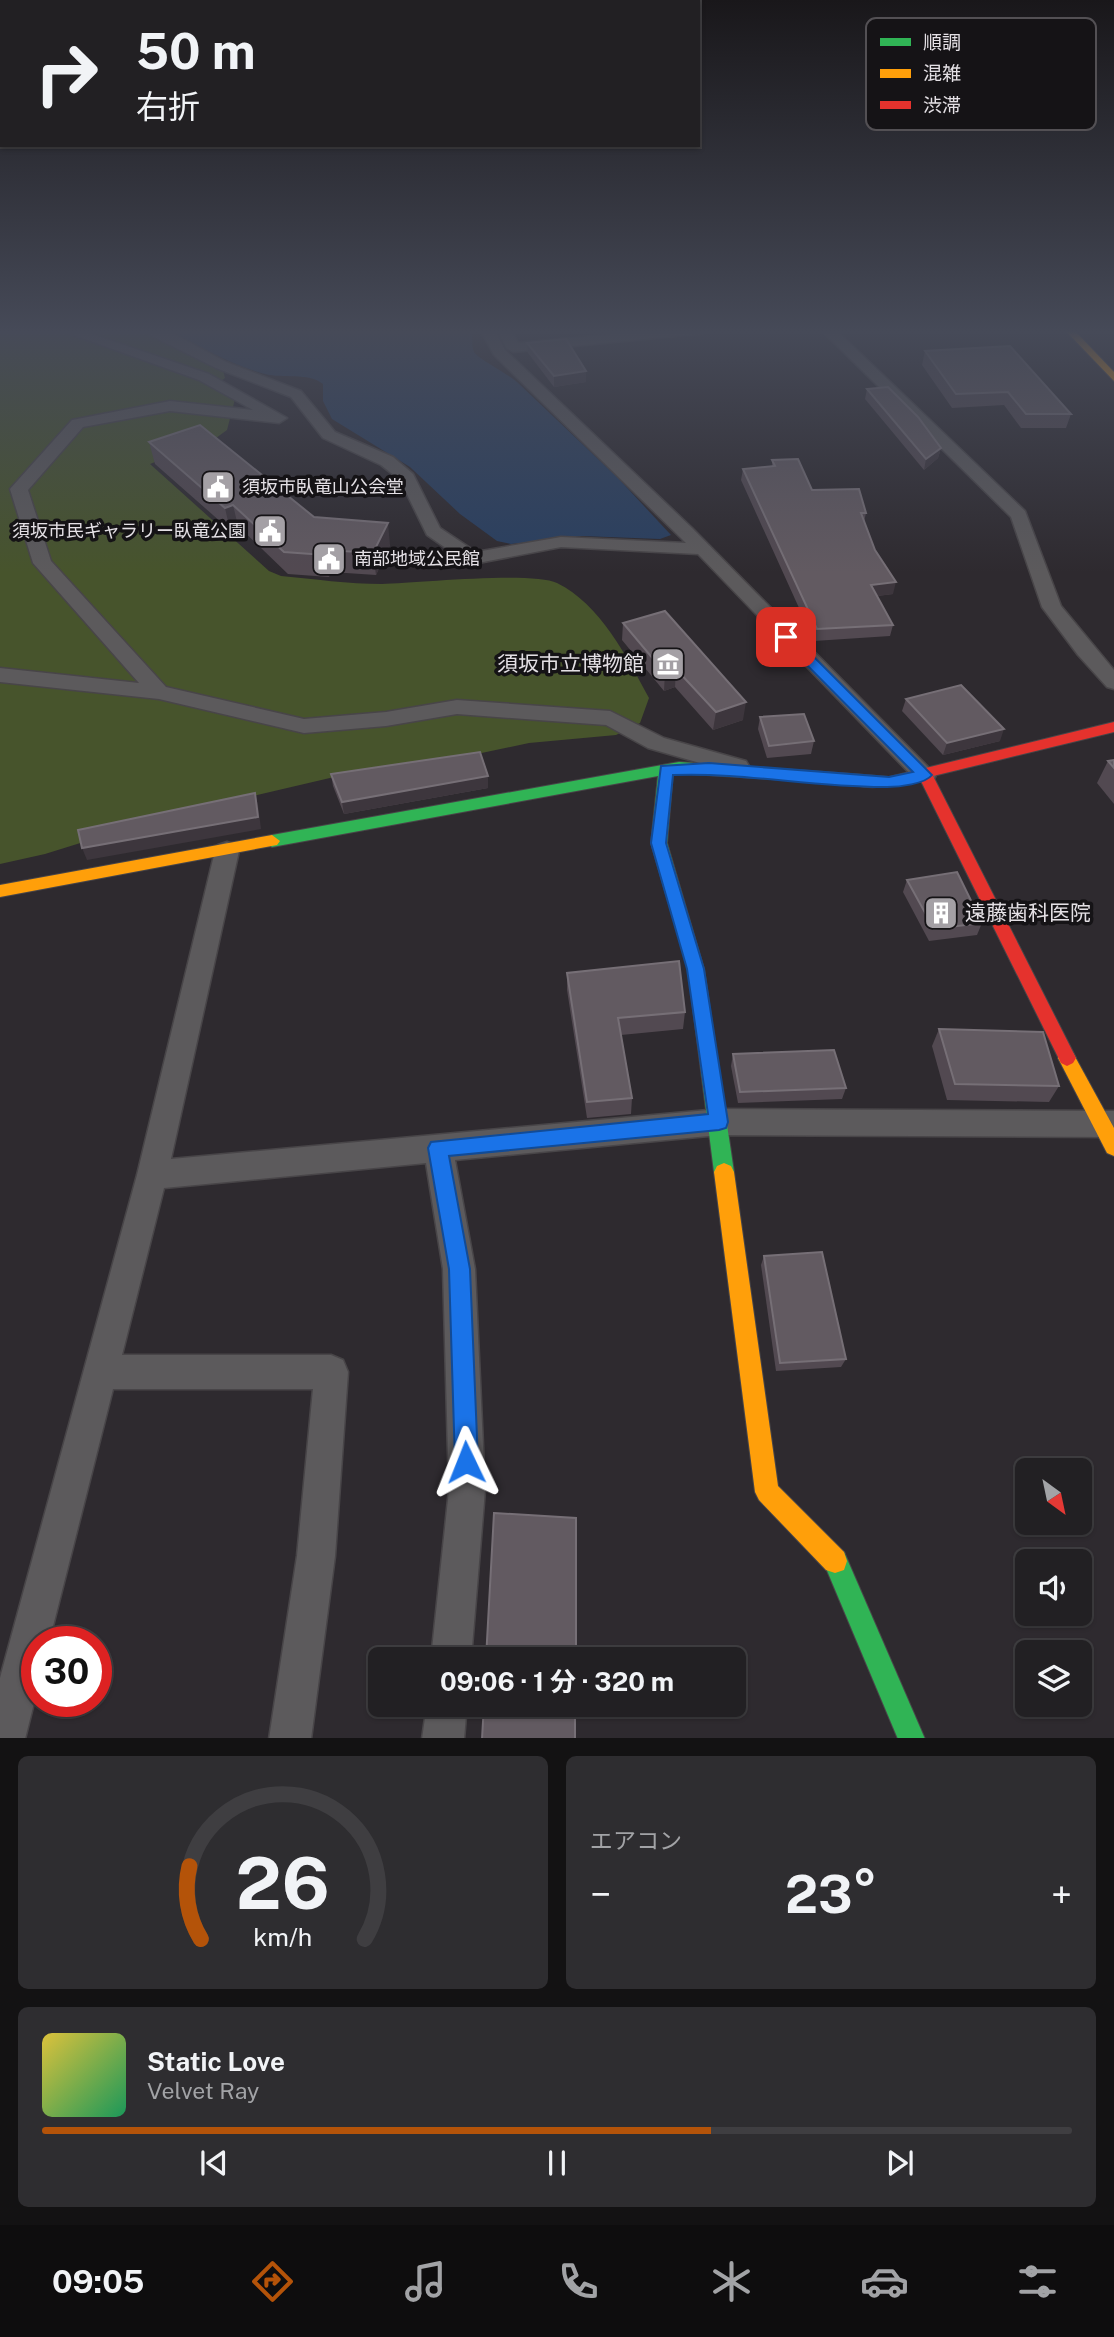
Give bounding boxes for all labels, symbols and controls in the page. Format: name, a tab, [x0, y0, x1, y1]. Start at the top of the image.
legend	[866, 18, 1096, 130]
text: 50 m	[136, 22, 256, 80]
icon: right	[21, 28, 112, 119]
text: 順調	[923, 31, 961, 53]
text: 混雑	[923, 62, 961, 84]
text: 右折	[136, 88, 200, 125]
text: 渋滞	[923, 94, 961, 116]
public building icon: 須坂市臥竜山公会堂	[199, 468, 237, 506]
place label: 須坂市臥竜山公会堂	[242, 476, 404, 497]
public building icon: 須坂市民ギャラリー臥竜公園	[251, 512, 289, 550]
place label: 須坂市民ギャラリー臥竜公園	[12, 520, 246, 541]
public building icon: 南部地域公民館	[310, 540, 348, 578]
place label: 南部地域公民館	[354, 548, 480, 569]
pin	[756, 607, 816, 667]
icon: arrive	[767, 618, 805, 656]
museum icon: 須坂市立博物館	[649, 645, 687, 683]
place label: 須坂市立博物館	[497, 651, 644, 676]
building icon: 遠藤歯科医院	[922, 894, 960, 932]
place label: 遠藤歯科医院	[965, 900, 1091, 925]
position arrow	[429, 1425, 503, 1499]
north arrow	[1015, 1458, 1092, 1535]
map controls	[1015, 1458, 1092, 1717]
button: sound	[1015, 1549, 1092, 1626]
speed limit sign: 30	[21, 1626, 112, 1717]
button: layers	[1015, 1640, 1092, 1717]
text: 09:06 · 1 分 · 320 m	[440, 1666, 674, 1697]
text: エアコン	[590, 1827, 682, 1854]
text: 26	[236, 1840, 330, 1925]
text: 23°	[785, 1864, 877, 1925]
text: −	[590, 1872, 611, 1917]
text: +	[1051, 1872, 1072, 1917]
text: km/h	[254, 1921, 312, 1951]
text: Static Love	[147, 2046, 285, 2077]
text: Velvet Ray	[147, 2077, 259, 2104]
icon: previous	[195, 2144, 233, 2182]
icon: pause	[538, 2144, 576, 2182]
icon: next	[881, 2144, 919, 2182]
icon: directions	[248, 2257, 297, 2306]
icon: music	[401, 2257, 450, 2306]
icon: phone	[554, 2257, 603, 2306]
icon: climate	[707, 2257, 756, 2306]
icon: car	[860, 2257, 909, 2306]
icon: filters	[1013, 2257, 1062, 2306]
text: 09:05	[52, 2263, 144, 2300]

